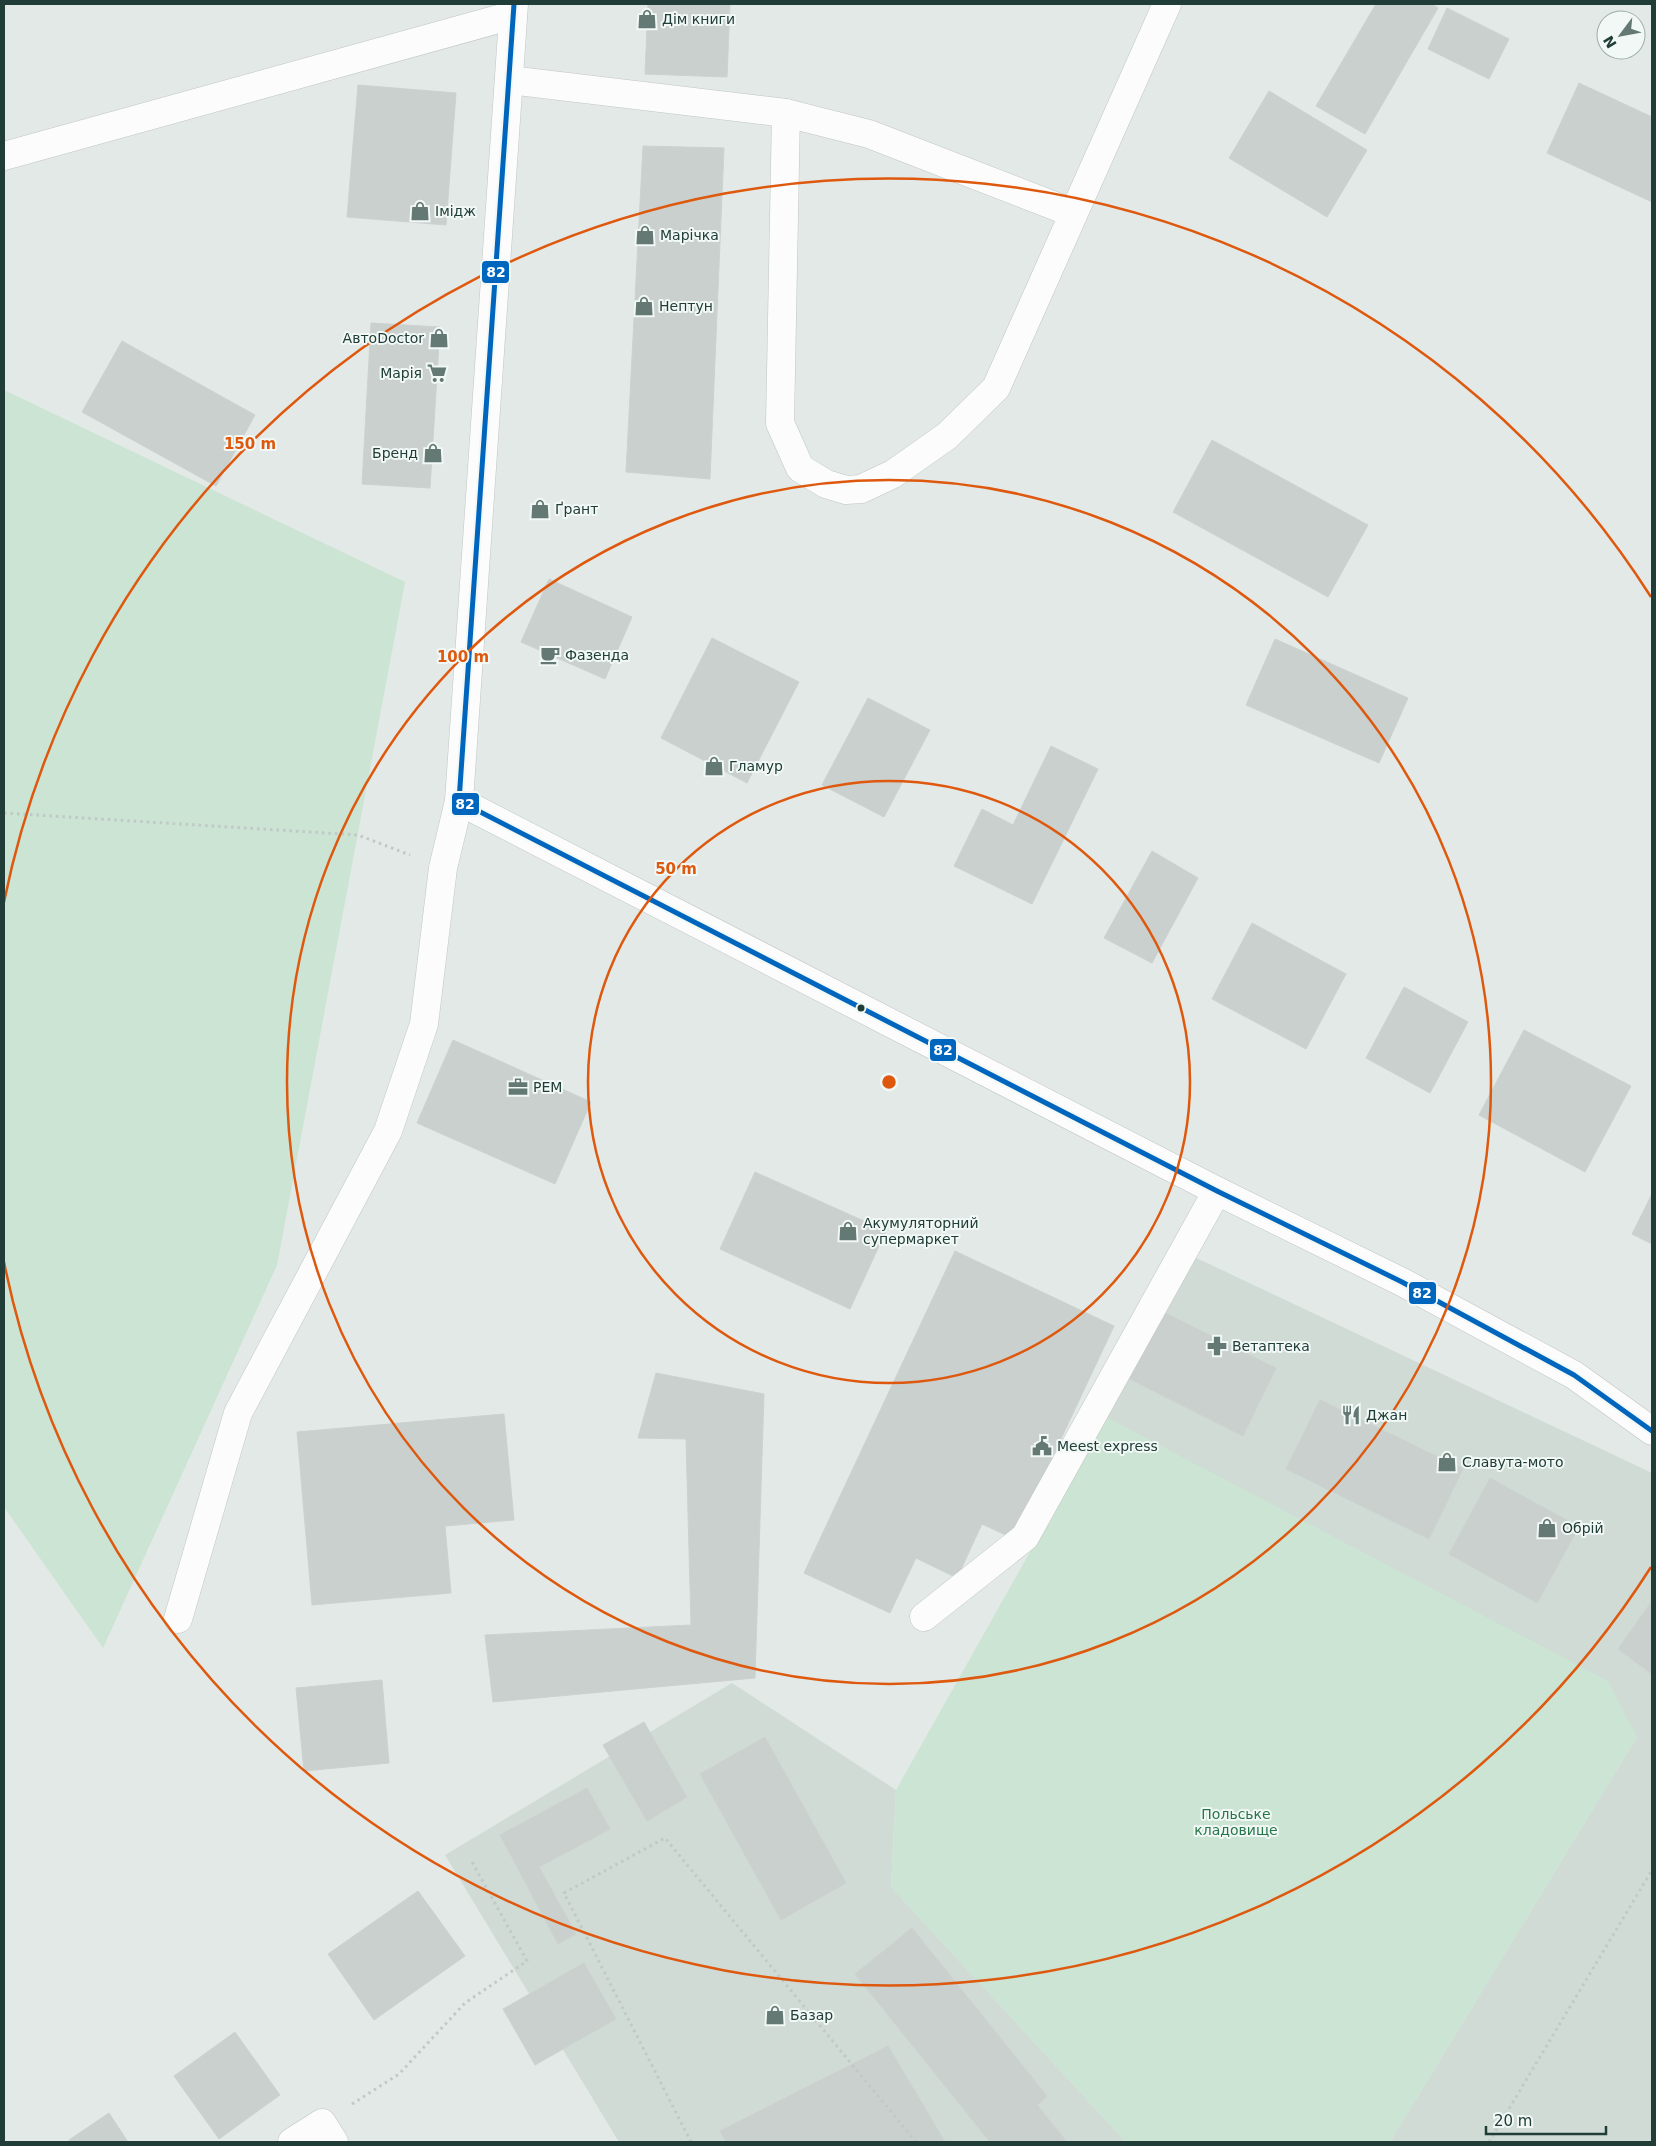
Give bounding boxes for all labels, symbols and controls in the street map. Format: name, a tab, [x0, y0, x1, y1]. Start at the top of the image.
shop icon: Дім книги	[636, 8, 658, 30]
north arrow	[1596, 10, 1646, 60]
place label: Дім книги	[662, 11, 735, 27]
text: N	[1600, 33, 1620, 51]
shop icon: Імідж	[409, 200, 431, 222]
place label: Імідж	[435, 203, 476, 219]
shop icon: Марічка	[634, 224, 656, 246]
place label: Марічка	[660, 227, 719, 243]
line badge: 82	[481, 260, 510, 284]
text: 82	[486, 264, 506, 280]
shop icon: Нептун	[633, 295, 655, 317]
place label: Нептун	[659, 298, 713, 314]
shop icon: АвтоDoctor	[428, 327, 450, 349]
place label: АвтоDoctor	[343, 330, 424, 346]
supermarket icon: Марія	[426, 362, 448, 384]
place label: Марія	[380, 365, 422, 381]
text: 150 m	[224, 435, 276, 453]
shop icon: Бренд	[422, 442, 444, 464]
place label: Бренд	[372, 445, 418, 461]
shop icon: Ґрант	[529, 498, 551, 520]
place label: Ґрант	[555, 501, 598, 517]
cafe icon: Фазенда	[539, 644, 561, 666]
place label: Фазенда	[565, 647, 629, 663]
text: 100 m	[437, 648, 489, 666]
shop icon: Гламур	[703, 755, 725, 777]
place label: Гламур	[729, 758, 783, 774]
line badge: 82	[451, 792, 480, 816]
text: 82	[455, 796, 475, 812]
text: 50 m	[655, 860, 697, 878]
unlabelled marker	[856, 1003, 866, 1013]
line badge: 82	[929, 1038, 957, 1062]
text: 82	[933, 1042, 953, 1058]
centre of rings	[880, 1073, 898, 1091]
office icon: РЕМ	[507, 1076, 529, 1098]
place label: РЕМ	[533, 1079, 562, 1095]
place label: Акумуляторний супермаркет	[863, 1215, 979, 1247]
shop icon: Акумуляторний супермаркет	[837, 1220, 859, 1242]
line badge: 82	[1408, 1281, 1437, 1305]
text: 82	[1412, 1285, 1432, 1301]
pharmacy icon: Ветаптека	[1206, 1335, 1228, 1357]
place label: Ветаптека	[1232, 1338, 1310, 1354]
restaurant icon: Джан	[1340, 1404, 1362, 1426]
place label: Джан	[1366, 1407, 1407, 1423]
public building icon: Meest express	[1031, 1435, 1053, 1457]
place label: Meest express	[1057, 1438, 1158, 1454]
shop icon: Славута-мото	[1436, 1451, 1458, 1473]
place label: Славута-мото	[1462, 1454, 1563, 1470]
shop icon: Обрій	[1536, 1517, 1558, 1539]
place label: Обрій	[1562, 1520, 1604, 1536]
park label: Польське кладовище	[1194, 1806, 1278, 1838]
shop icon: Базар	[764, 2004, 786, 2026]
place label: Базар	[790, 2007, 833, 2023]
scale bar	[1486, 2104, 1606, 2136]
text: 20 m	[1494, 2112, 1532, 2130]

